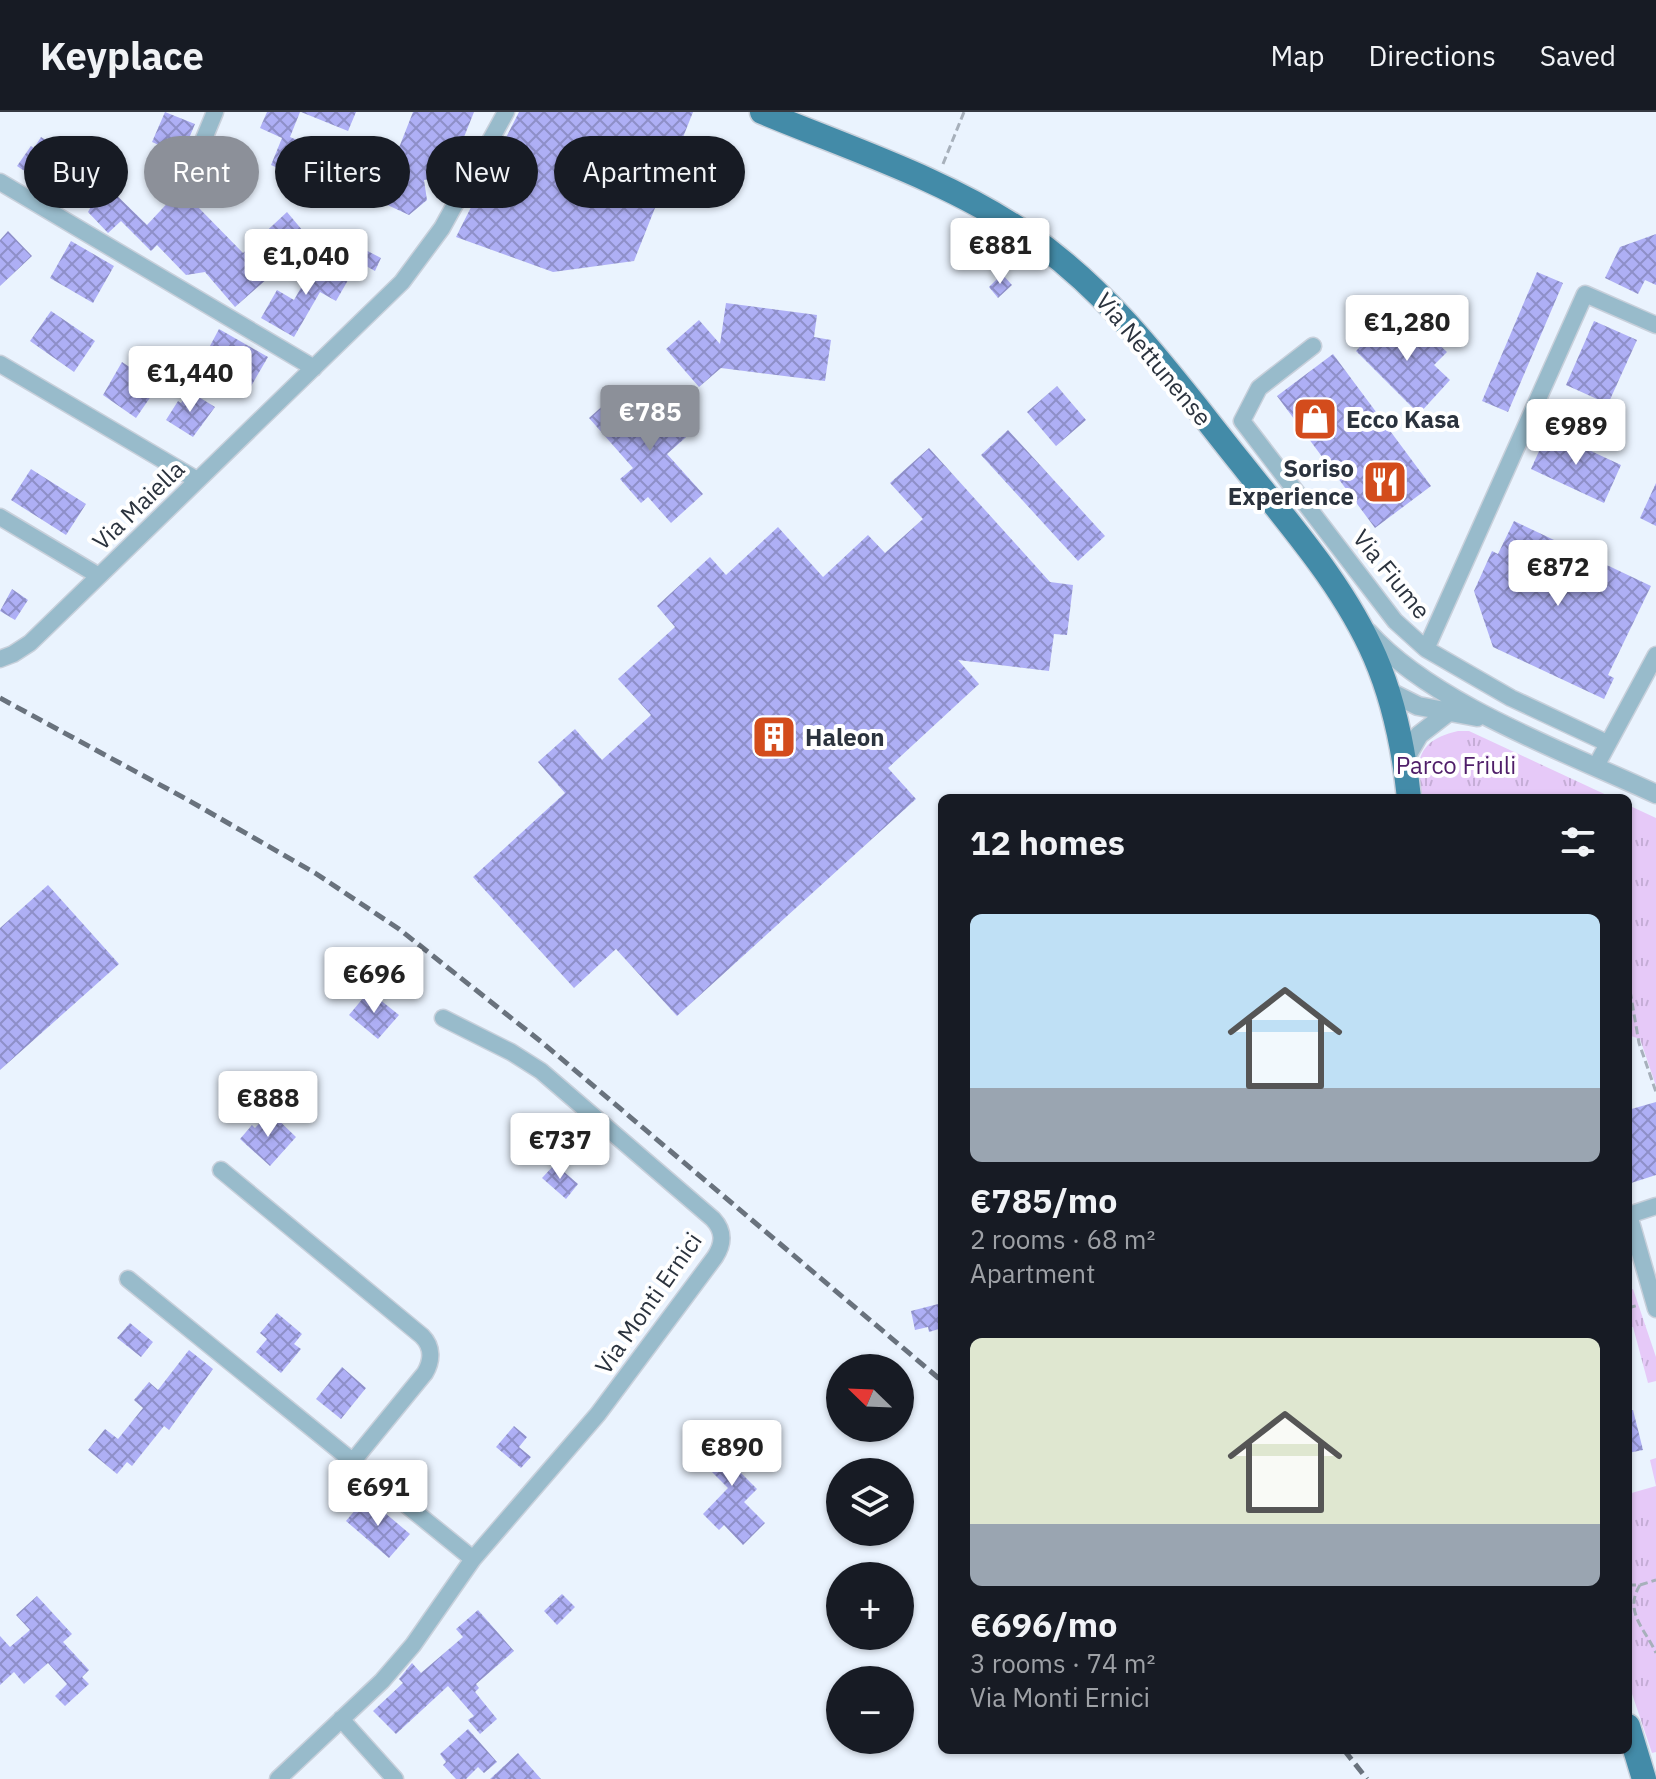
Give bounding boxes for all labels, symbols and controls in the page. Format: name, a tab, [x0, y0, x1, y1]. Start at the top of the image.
text: Keyplace	[40, 31, 204, 80]
text: Map	[1270, 37, 1324, 74]
text: Directions	[1368, 37, 1496, 74]
text: Saved	[1540, 37, 1616, 74]
chip: Buy	[24, 136, 128, 208]
chip: Rent	[144, 136, 259, 208]
chip: Filters	[275, 136, 410, 208]
chip: New	[426, 136, 538, 208]
chip: Apartment	[554, 136, 745, 208]
pin: €881	[953, 218, 1047, 286]
text: €881	[968, 227, 1032, 261]
pin: €1,040	[241, 229, 371, 297]
text: €1,040	[263, 238, 349, 272]
street label: Via Nettunense	[1089, 286, 1219, 432]
pin: €1,280	[1342, 295, 1472, 363]
text: €1,280	[1364, 304, 1450, 338]
pin: €1,440	[125, 346, 255, 414]
text: €1,440	[147, 355, 233, 389]
pin: €785	[603, 385, 697, 453]
text: €785	[618, 394, 682, 428]
shop icon: Ecco Kasa	[1291, 395, 1339, 443]
pin: €989	[1529, 399, 1623, 467]
place label: Ecco Kasa	[1346, 403, 1460, 435]
text: €989	[1544, 408, 1608, 442]
place label: Soriso Experience	[1228, 452, 1354, 512]
street label: Via Maiella	[85, 453, 191, 557]
restaurant icon: Soriso Experience	[1361, 458, 1409, 506]
street label: Via Fiume	[1346, 523, 1438, 625]
pin: €872	[1511, 540, 1605, 608]
text: €872	[1526, 549, 1590, 583]
building icon: Haleon	[750, 713, 798, 761]
place label: Haleon	[805, 721, 885, 753]
park label: Parco Friuli	[1396, 749, 1516, 781]
text: 12 homes	[970, 820, 1125, 864]
icon: filters	[1556, 820, 1600, 864]
pin: €696	[327, 947, 421, 1015]
text: €696	[342, 956, 406, 990]
icon: home	[1213, 966, 1357, 1110]
pin: €888	[221, 1071, 315, 1139]
text: €888	[236, 1080, 300, 1114]
pin: €737	[513, 1113, 607, 1181]
text: €737	[528, 1122, 592, 1156]
text: €785/mo	[970, 1178, 1117, 1222]
text: 2 rooms · 68 m²	[970, 1222, 1155, 1256]
street label: Via Monti Ernici	[587, 1226, 709, 1380]
text: Apartment	[970, 1256, 1095, 1290]
north arrow	[826, 1354, 914, 1442]
map controls	[826, 1354, 914, 1754]
icon: home	[1213, 1390, 1357, 1534]
pin: €890	[685, 1420, 779, 1488]
text: €890	[700, 1429, 764, 1463]
button: layers	[826, 1458, 914, 1546]
pin: €691	[331, 1460, 425, 1528]
text: €691	[346, 1469, 410, 1503]
button: +	[826, 1562, 914, 1650]
text: €696/mo	[970, 1602, 1117, 1646]
text: 3 rooms · 74 m²	[970, 1646, 1155, 1680]
button: −	[826, 1666, 914, 1754]
text: Via Monti Ernici	[970, 1680, 1150, 1714]

